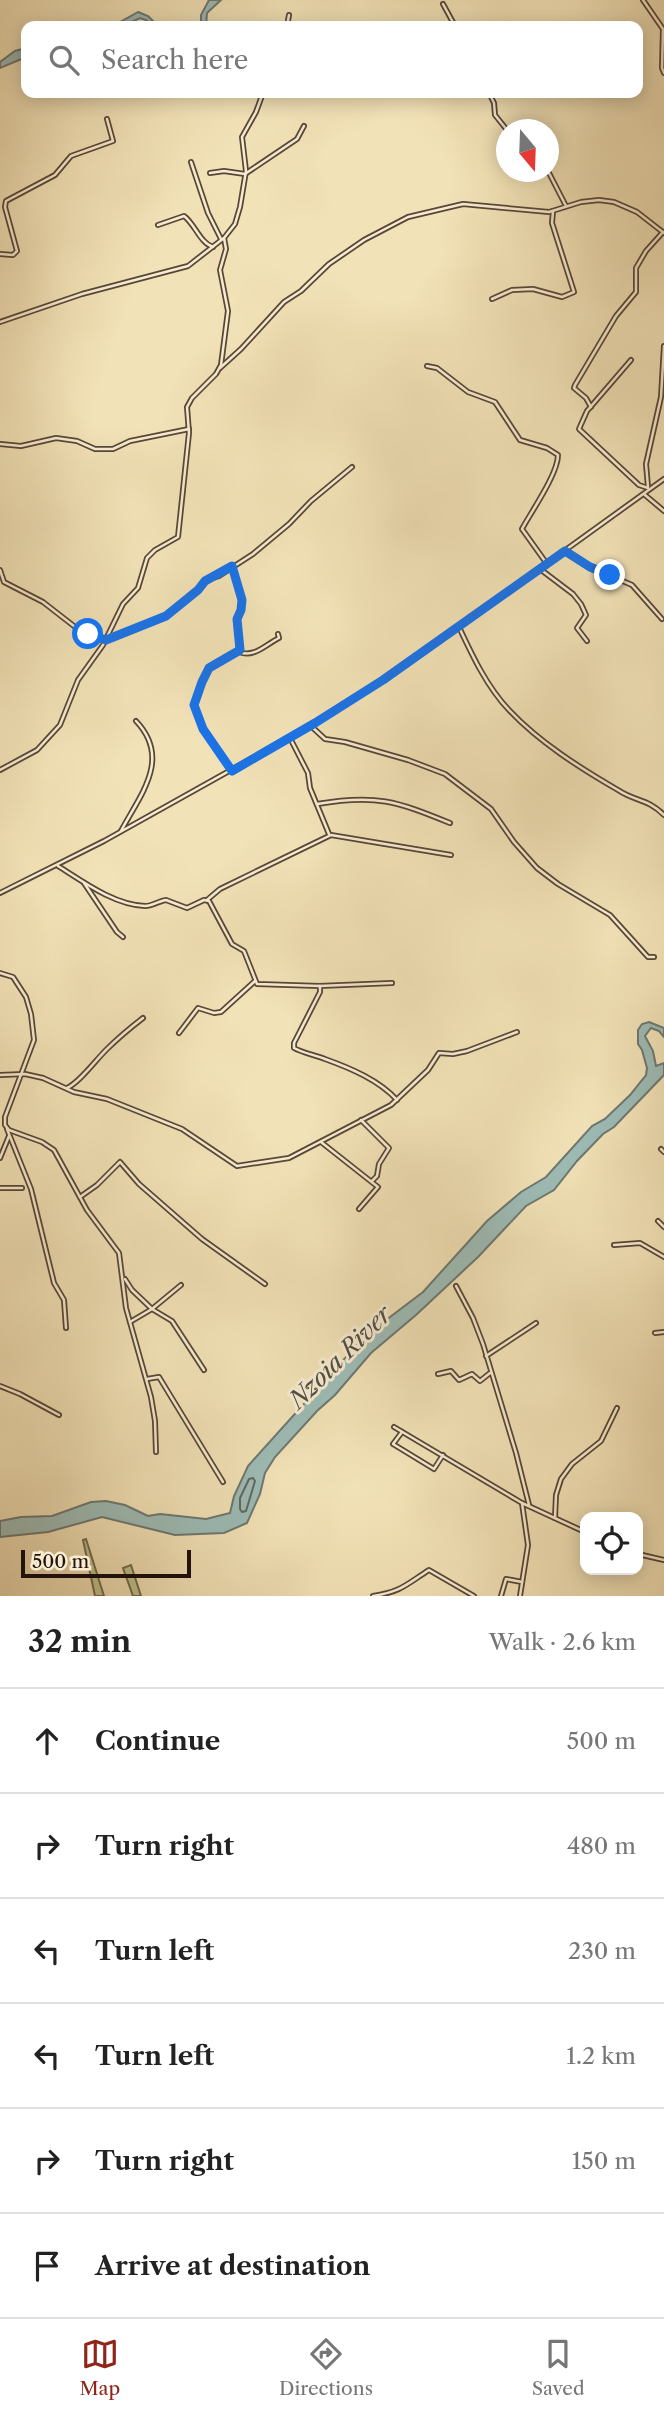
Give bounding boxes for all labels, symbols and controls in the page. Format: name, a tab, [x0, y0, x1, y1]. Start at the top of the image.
search box	[21, 21, 643, 98]
icon: search	[45, 41, 83, 79]
text: Search here	[101, 44, 248, 76]
north arrow	[496, 119, 559, 182]
route end	[594, 559, 625, 590]
route start	[72, 618, 103, 649]
water label: Nzoia River	[281, 1298, 399, 1416]
map controls	[580, 1512, 643, 1575]
button: locate	[580, 1512, 643, 1575]
scale bar	[21, 1547, 191, 1579]
text: 500 m	[32, 1550, 89, 1573]
text: 32 min	[28, 1623, 131, 1660]
text: Walk · 2.6 km	[489, 1628, 636, 1656]
icon: ahead	[28, 1722, 66, 1760]
text: Continue	[95, 1725, 220, 1757]
text: 500 m	[567, 1727, 636, 1755]
icon: right	[28, 1827, 66, 1865]
text: Turn right	[95, 1830, 234, 1862]
text: 480 m	[567, 1832, 636, 1860]
icon: left	[28, 1932, 66, 1970]
text: Turn left	[95, 1935, 214, 1967]
text: 230 m	[568, 1937, 636, 1965]
icon: left	[28, 2037, 66, 2075]
text: Turn left	[95, 2040, 214, 2072]
text: 1.2 km	[566, 2042, 636, 2070]
icon: right	[28, 2142, 66, 2180]
text: Turn right	[95, 2145, 234, 2177]
text: 150 m	[572, 2147, 636, 2175]
icon: arrive	[28, 2247, 66, 2285]
text: Arrive at destination	[95, 2250, 370, 2282]
tab: Map	[79, 2335, 120, 2400]
tab: Directions	[279, 2335, 373, 2400]
tab: Saved	[532, 2335, 585, 2400]

